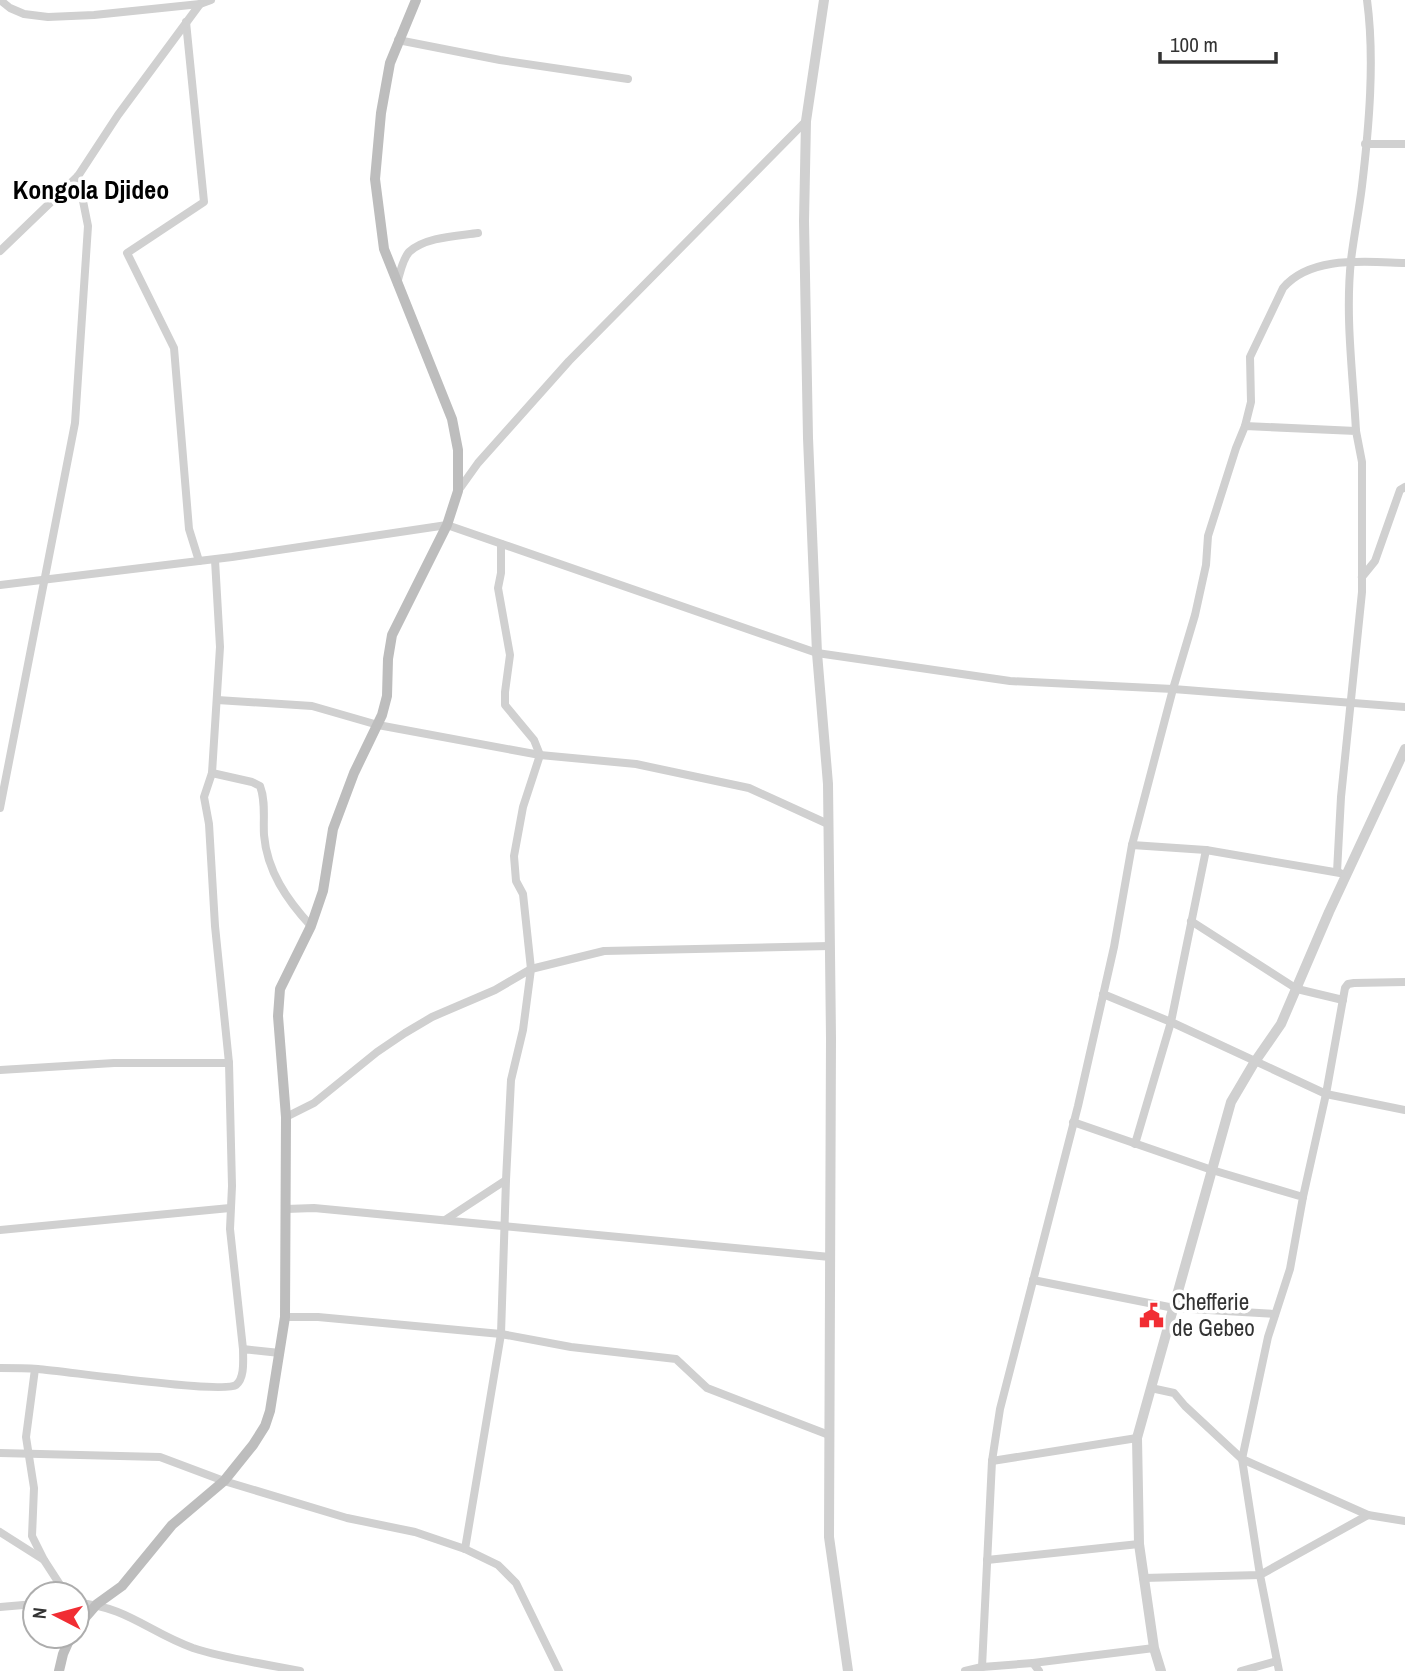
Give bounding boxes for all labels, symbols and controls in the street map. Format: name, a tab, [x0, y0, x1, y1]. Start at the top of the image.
scale bar	[1160, 21, 1276, 65]
text: 100 m	[1170, 30, 1218, 59]
district label: Kongola Djideo	[13, 172, 169, 207]
place label: Chefferie de Gebeo	[1172, 1286, 1255, 1343]
public building icon: Chefferie de Gebeo	[1138, 1301, 1166, 1329]
north arrow	[21, 1580, 91, 1650]
text: N	[26, 1606, 53, 1620]

